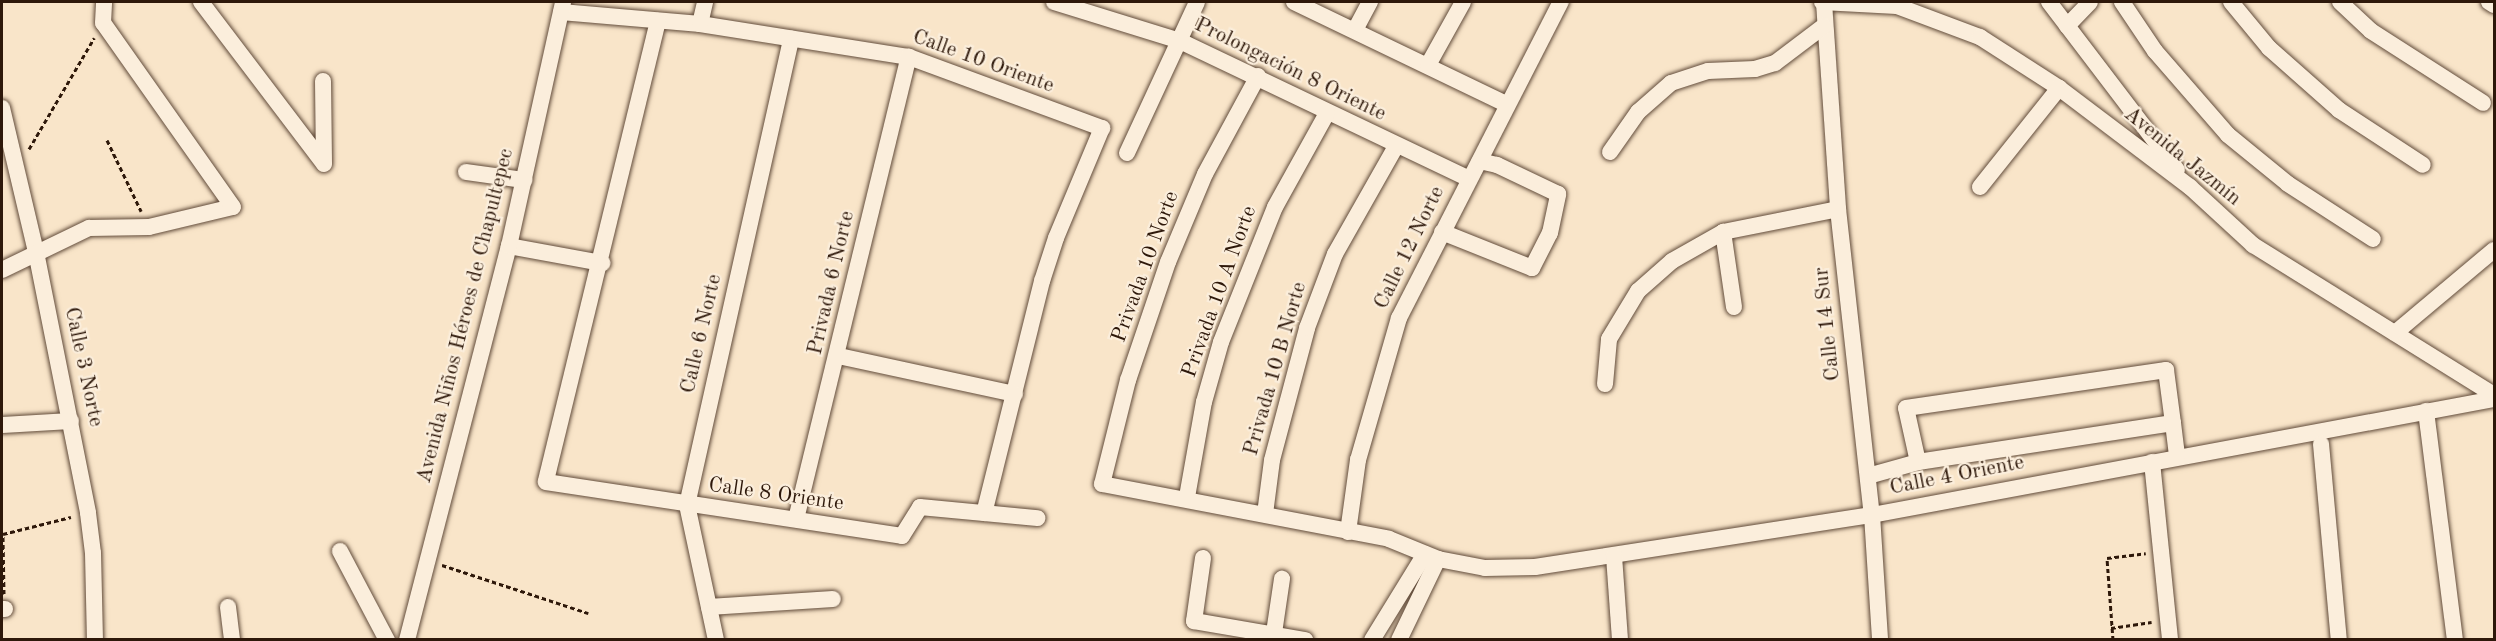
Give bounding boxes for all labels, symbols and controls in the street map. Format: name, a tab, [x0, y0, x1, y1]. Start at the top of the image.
street label: Prolongación 8 Oriente	[1190, 13, 1390, 127]
street label: Calle 10 Oriente	[909, 25, 1057, 99]
street label: Avenida Jazmín	[2118, 102, 2246, 212]
street label: Avenida Niños Héroes de Chapultepec	[412, 146, 520, 486]
street label: Calle 12 Norte	[1369, 182, 1451, 314]
street label: Privada 10 Norte	[1107, 188, 1185, 346]
street label: Privada 10 A Norte	[1177, 203, 1263, 381]
street label: Privada 6 Norte	[803, 209, 861, 357]
street label: Calle 14 Sur	[1809, 266, 1847, 382]
street label: Calle 6 Norte	[676, 272, 728, 396]
street label: Privada 10 B Norte	[1239, 279, 1313, 459]
street label: Calle 3 Norte	[58, 305, 108, 429]
street label: Calle 4 Oriente	[1888, 451, 2026, 501]
street label: Calle 8 Oriente	[707, 473, 845, 517]

